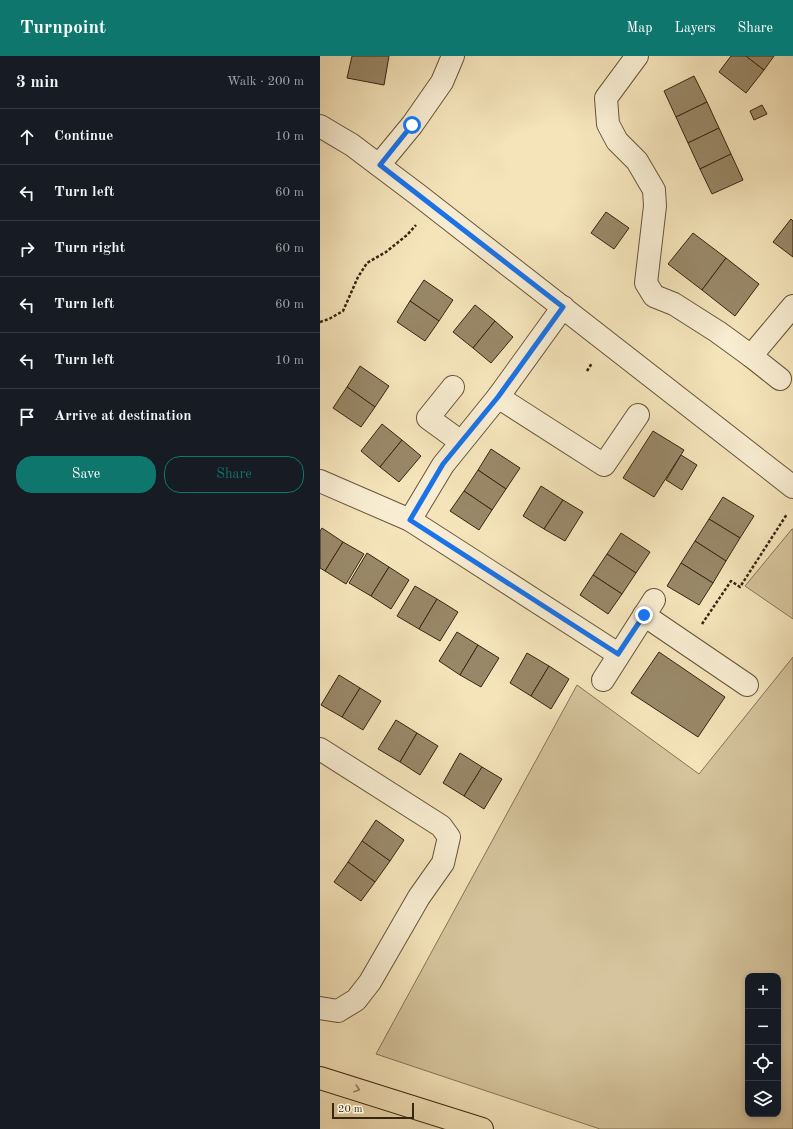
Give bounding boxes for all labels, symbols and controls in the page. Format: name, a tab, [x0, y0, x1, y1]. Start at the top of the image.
text: Turnpoint	[20, 19, 106, 38]
text: Map	[627, 21, 653, 35]
text: Layers	[675, 21, 716, 35]
text: Share	[738, 21, 773, 35]
text: 3 min	[16, 74, 59, 91]
text: Walk · 200 m	[227, 75, 304, 88]
route start	[403, 116, 421, 134]
icon: ahead	[16, 126, 38, 148]
text: Continue	[54, 129, 113, 144]
text: 10 m	[275, 130, 304, 143]
icon: left	[16, 182, 38, 204]
text: Turn left	[54, 185, 114, 200]
text: 60 m	[275, 186, 304, 199]
icon: right	[16, 238, 38, 260]
text: Turn right	[54, 241, 125, 256]
text: 60 m	[275, 242, 304, 255]
icon: left	[16, 294, 38, 316]
text: Turn left	[54, 297, 114, 312]
text: 60 m	[275, 298, 304, 311]
icon: left	[16, 350, 38, 372]
text: Turn left	[54, 353, 114, 368]
text: 10 m	[275, 354, 304, 367]
icon: arrive	[16, 406, 38, 428]
text: Arrive at destination	[54, 409, 192, 424]
button: Save	[16, 456, 156, 493]
button: Share	[164, 456, 304, 493]
route end	[635, 606, 653, 624]
map controls	[745, 973, 781, 1117]
button: +	[745, 973, 781, 1009]
button: −	[745, 1009, 781, 1045]
button: locate	[745, 1045, 781, 1081]
button: layers	[745, 1081, 781, 1117]
one-way arrow	[354, 1084, 361, 1093]
scale bar	[332, 1101, 414, 1120]
text: 20 m	[338, 1104, 363, 1115]

